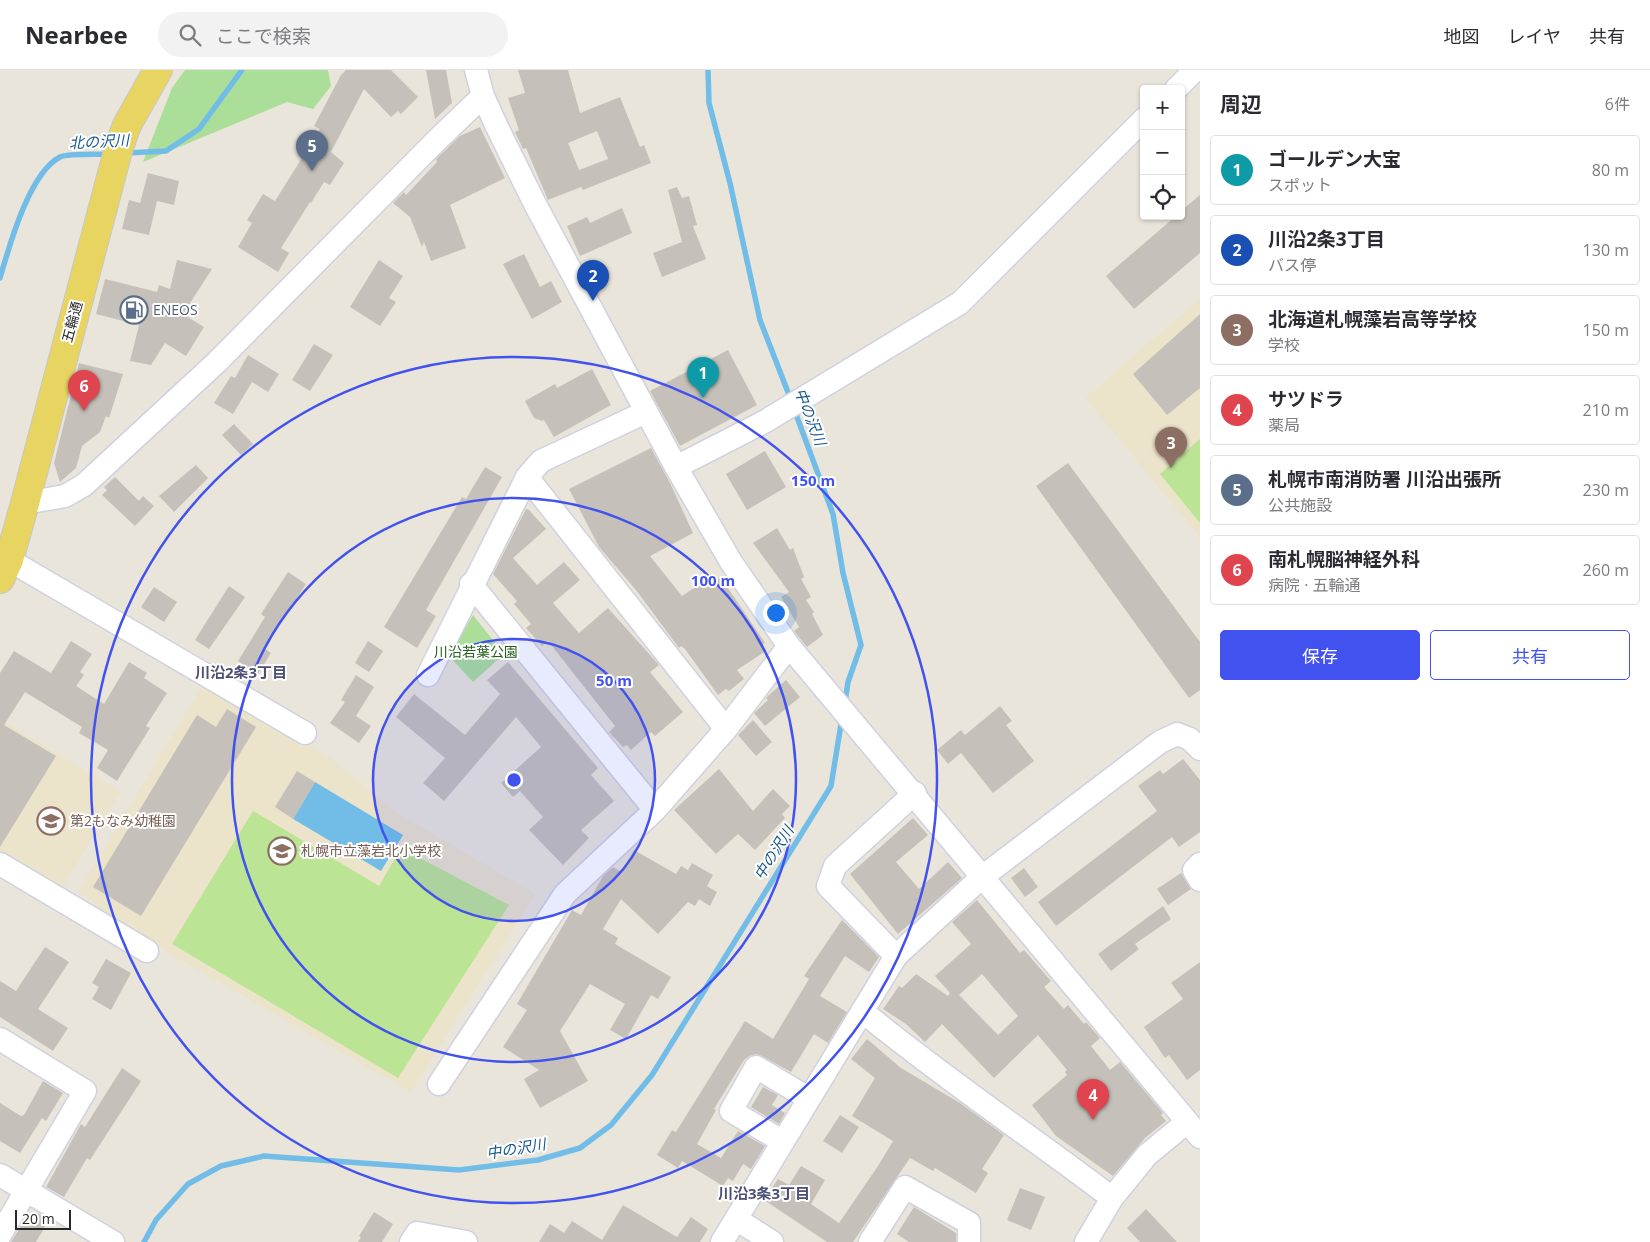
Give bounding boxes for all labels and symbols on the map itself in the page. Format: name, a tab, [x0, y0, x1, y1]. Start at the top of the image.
water label: 北の沢川	[68, 129, 131, 153]
pin: 5	[296, 130, 328, 171]
pin: 2	[577, 260, 609, 301]
fuel station icon: ENEOS	[119, 295, 149, 325]
street label: 五輪通	[57, 299, 86, 345]
place label: ENEOS	[153, 300, 198, 319]
pin: 1	[687, 357, 719, 398]
pin: 6	[68, 370, 100, 411]
water label: 中の沢川	[791, 385, 832, 450]
pin: 3	[1155, 427, 1187, 468]
text: 150 m	[791, 470, 835, 490]
text: 100 m	[691, 570, 735, 590]
your location	[763, 600, 789, 626]
park label: 川沿若葉公園	[434, 642, 518, 661]
district label: 川沿2条3丁目	[195, 662, 287, 682]
text: 50 m	[596, 670, 632, 690]
centre of rings	[505, 771, 523, 789]
school or university icon: 第2もなみ幼稚園	[36, 806, 66, 836]
place label: 第2もなみ幼稚園	[70, 811, 176, 830]
water label: 中の沢川	[749, 820, 799, 883]
school or university icon: 札幌市立藻岩北小学校	[267, 836, 297, 866]
place label: 札幌市立藻岩北小学校	[301, 841, 441, 860]
pin: 4	[1077, 1079, 1109, 1120]
water label: 中の沢川	[485, 1133, 549, 1163]
district label: 川沿3条3丁目	[718, 1183, 810, 1203]
scale bar	[15, 1207, 71, 1230]

